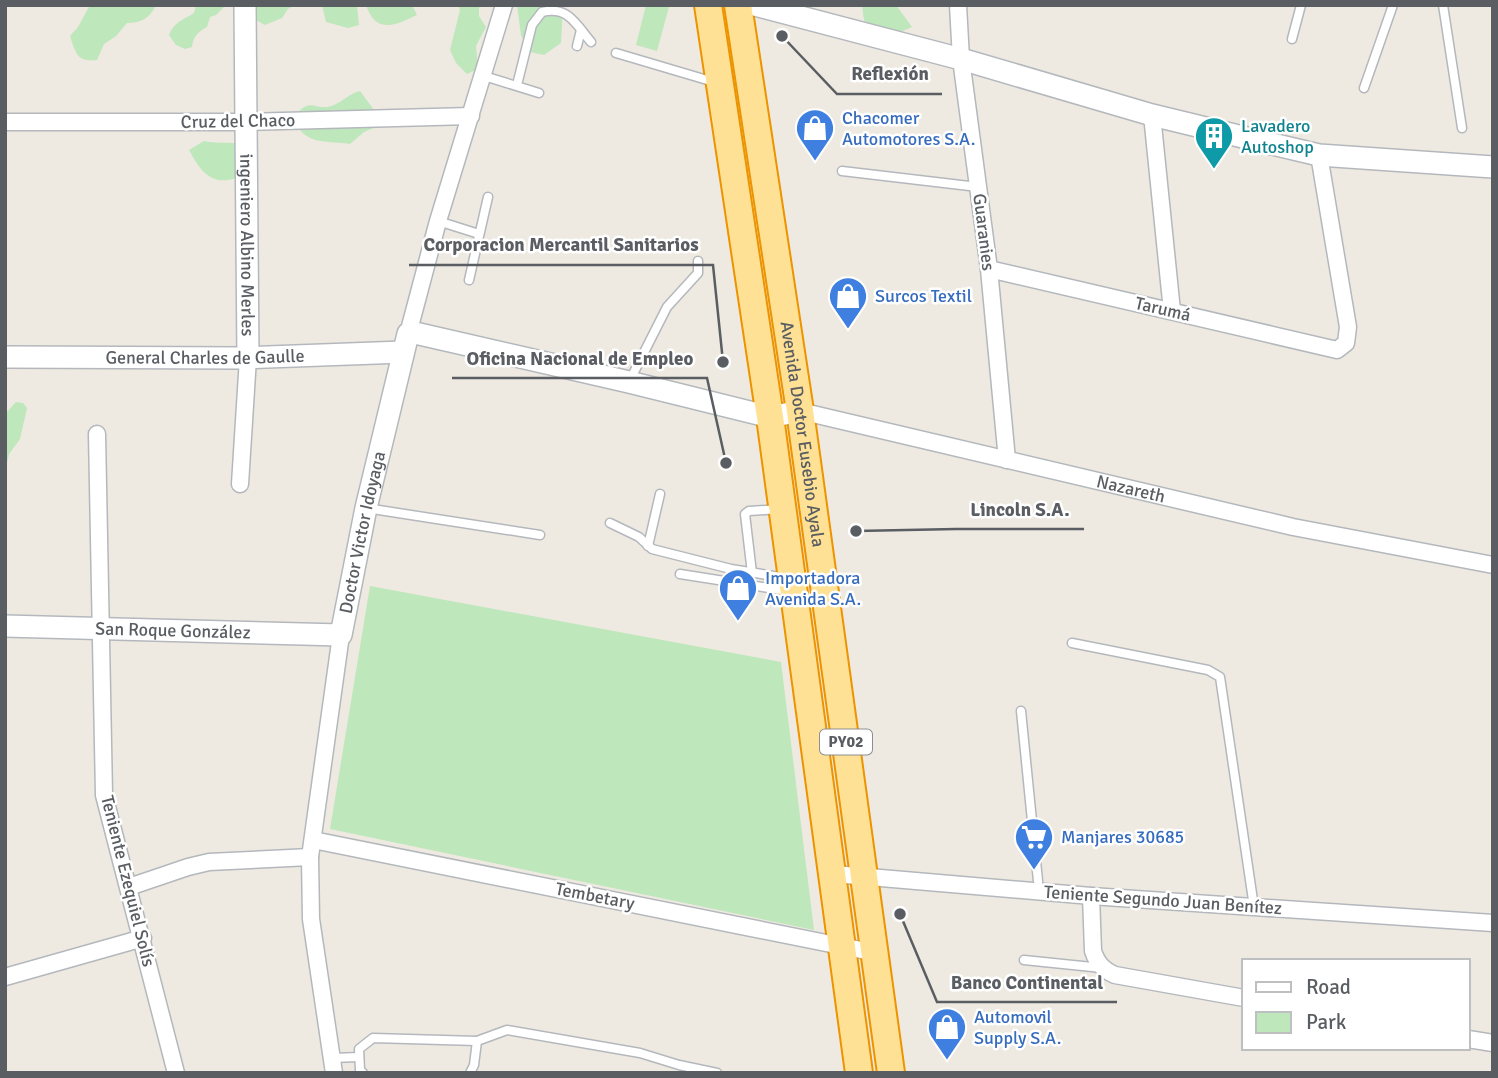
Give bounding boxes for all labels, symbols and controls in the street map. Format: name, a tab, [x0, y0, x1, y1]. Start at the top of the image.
callout: Reflexión	[837, 54, 942, 94]
text: Reflexión	[851, 62, 929, 86]
shop icon: Chacomer Automotores S.A.	[794, 107, 836, 162]
place label: Chacomer Automotores S.A.	[842, 107, 975, 150]
street label: Cruz del Chaco	[181, 109, 295, 133]
building icon: Lavadero Autoshop	[1193, 115, 1235, 170]
place label: Lavadero Autoshop	[1241, 115, 1314, 158]
street label: ingeniero Albino Merles	[235, 154, 259, 336]
street label: Guaranies	[968, 192, 1000, 272]
callout: Corporacion Mercantil Sanitarios	[409, 225, 713, 265]
text: Corporacion Mercantil Sanitarios	[423, 233, 699, 257]
shop icon: Surcos Textil	[827, 275, 869, 330]
place label: Surcos Textil	[875, 285, 972, 307]
street label: Tarumá	[1133, 292, 1193, 326]
street label: Avenida Doctor Eusebio Ayala	[775, 320, 830, 548]
callout: Oficina Nacional de Empleo	[452, 338, 707, 378]
street label: General Charles de Gaulle	[105, 345, 305, 369]
text: Oficina Nacional de Empleo	[467, 347, 694, 371]
street label: Doctor Victor Idoyaga	[334, 449, 390, 615]
street label: Nazareth	[1094, 470, 1168, 508]
callout: Lincoln S.A.	[956, 489, 1084, 529]
text: Lincoln S.A.	[970, 498, 1070, 522]
shop icon: Importadora Avenida S.A.	[717, 567, 759, 622]
place label: Importadora Avenida S.A.	[765, 567, 861, 610]
street label: San Roque González	[95, 617, 251, 644]
road number: PY02	[820, 730, 872, 754]
street label: Teniente Ezequiel Solís	[96, 793, 160, 969]
supermarket icon: Manjares 30685	[1013, 816, 1055, 871]
place label: Manjares 30685	[1061, 826, 1184, 848]
street label: Tembetary	[554, 878, 637, 915]
street label: Teniente Segundo Juan Benítez	[1043, 881, 1283, 919]
legend	[1242, 959, 1470, 1050]
callout: Banco Continental	[937, 962, 1117, 1002]
text: Banco Continental	[951, 971, 1103, 995]
text: Road	[1306, 974, 1351, 1000]
shop icon: Automovil Supply S.A.	[926, 1006, 968, 1061]
place label: Automovil Supply S.A.	[974, 1006, 1062, 1049]
text: Park	[1306, 1009, 1347, 1035]

